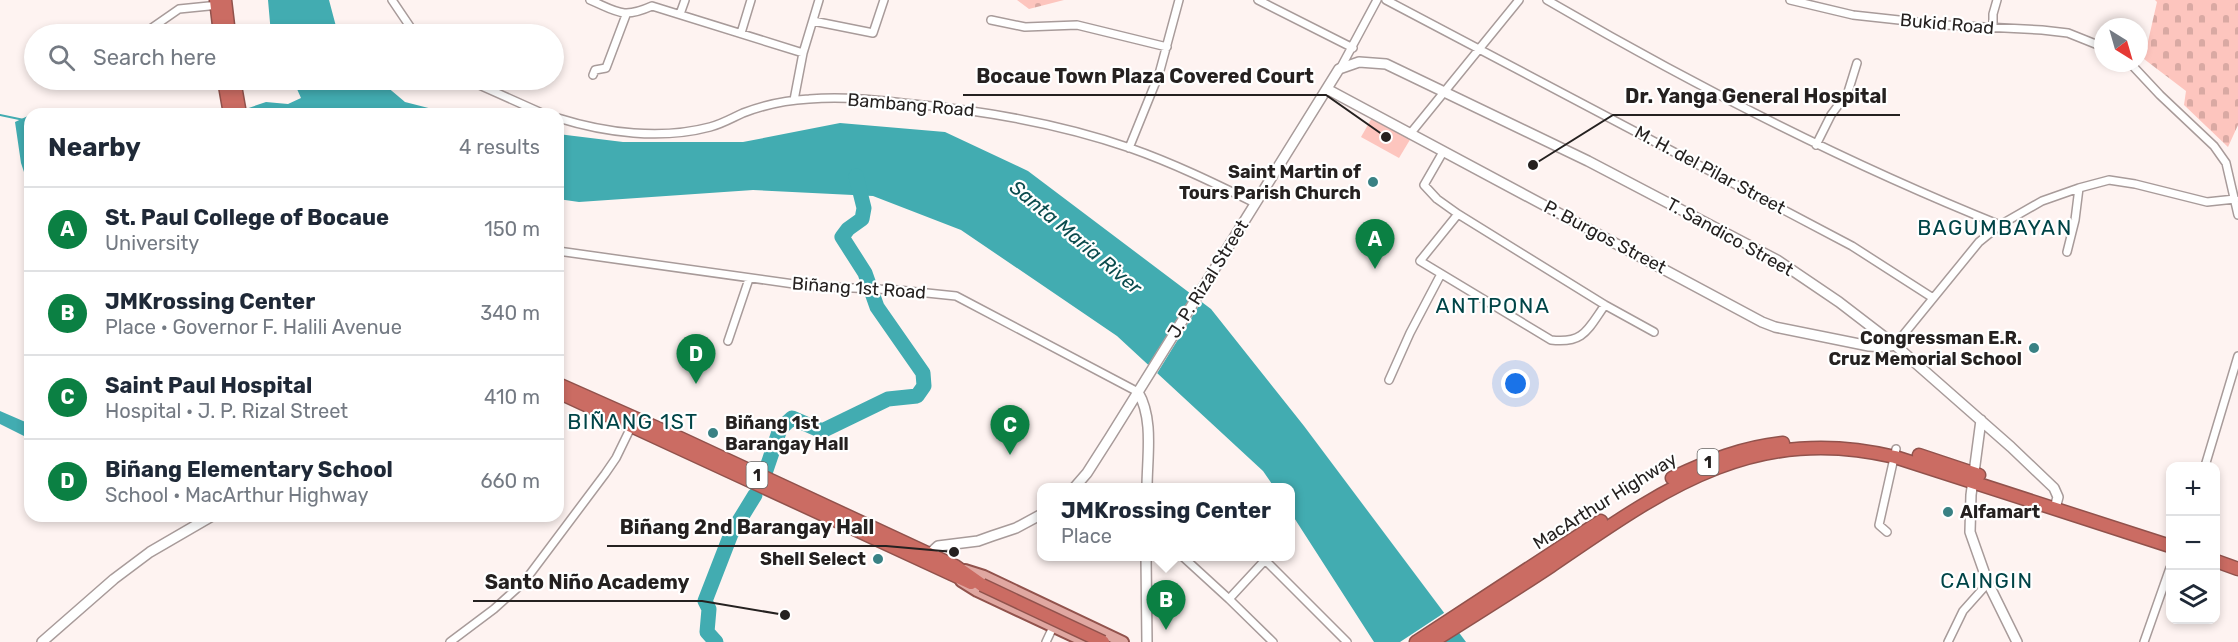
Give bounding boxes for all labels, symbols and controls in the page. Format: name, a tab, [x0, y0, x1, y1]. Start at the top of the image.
street label: Bukid Road	[1899, 9, 1995, 39]
north arrow	[2094, 18, 2148, 72]
search box	[24, 24, 564, 90]
icon: search	[45, 41, 78, 74]
text: Search here	[93, 44, 216, 71]
callout: Bocaue Town Plaza Covered Court	[963, 57, 1326, 95]
text: Bocaue Town Plaza Covered Court	[976, 64, 1314, 88]
callout: Dr. Yanga General Hospital	[1613, 77, 1900, 115]
text: Dr. Yanga General Hospital	[1625, 84, 1887, 108]
street label: Bambang Road	[847, 88, 975, 122]
street label: M. H. del Pilar Street	[1631, 121, 1789, 219]
text: Nearby	[48, 132, 141, 163]
text: 4 results	[459, 135, 540, 159]
place label: Saint Martin of Tours Parish Church	[1179, 161, 1361, 204]
water label: Santa Maria River	[1005, 175, 1148, 300]
marker: Saint Martin of Tours Parish Church	[1366, 175, 1380, 189]
street label: T. Sandico Street	[1663, 193, 1797, 281]
street label: P. Burgos Street	[1540, 195, 1670, 279]
text: St. Paul College of Bocaue	[105, 204, 389, 231]
district label: BAGUMBAYAN	[1917, 215, 2073, 240]
street label: J. P. Rizal Street	[1163, 216, 1253, 342]
text: A	[60, 217, 75, 241]
text: 150 m	[484, 217, 540, 241]
pin: A	[1356, 220, 1394, 269]
text: University	[105, 231, 199, 255]
street label: Biñang 1st Road	[791, 272, 927, 304]
text: JMKrossing Center	[105, 288, 315, 315]
district label: ANTIPONA	[1436, 293, 1550, 318]
text: B	[60, 301, 75, 325]
text: 340 m	[480, 301, 540, 325]
text: Place · Governor F. Halili Avenue	[105, 315, 402, 339]
place label: Congressman E.R. Cruz Memorial School	[1828, 327, 2022, 370]
pin: D	[676, 334, 716, 384]
marker: Congressman E.R. Cruz Memorial School	[2027, 341, 2041, 355]
your location	[1501, 369, 1530, 398]
text: Saint Paul Hospital	[105, 372, 312, 399]
text: C	[60, 385, 75, 409]
text: 410 m	[484, 385, 540, 409]
text: Hospital · J. P. Rizal Street	[105, 399, 348, 423]
pin: C	[990, 406, 1030, 455]
district label: BIÑANG 1ST	[567, 409, 699, 434]
place label: Biñang 1st Barangay Hall	[725, 412, 849, 455]
marker: Biñang 1st Barangay Hall	[706, 426, 720, 440]
street label: MacArthur Highway	[1529, 448, 1681, 554]
road number: 1	[1698, 449, 1718, 475]
text: Biñang Elementary School	[105, 456, 393, 483]
road number: 1	[746, 462, 768, 488]
map controls	[2166, 462, 2220, 624]
button: +	[2166, 462, 2220, 516]
text: D	[60, 469, 75, 493]
text: 660 m	[481, 469, 540, 493]
text: School · MacArthur Highway	[105, 483, 369, 507]
popup	[1037, 483, 1295, 561]
text: JMKrossing Center	[1061, 497, 1271, 524]
place label: Alfamart	[1960, 501, 2040, 523]
marker: Alfamart	[1941, 505, 1955, 519]
callout: Biñang 2nd Barangay Hall	[607, 508, 886, 546]
text: Biñang 2nd Barangay Hall	[620, 515, 874, 539]
button: −	[2166, 516, 2220, 570]
text: Place	[1061, 524, 1112, 548]
place label: Shell Select	[760, 548, 866, 570]
marker: Shell Select	[871, 552, 885, 566]
callout: Santo Niño Academy	[473, 563, 702, 601]
district label: CAINGIN	[1940, 568, 2034, 593]
text: Santo Niño Academy	[485, 570, 689, 594]
button: layers	[2166, 570, 2220, 624]
pin: B	[1146, 580, 1186, 630]

